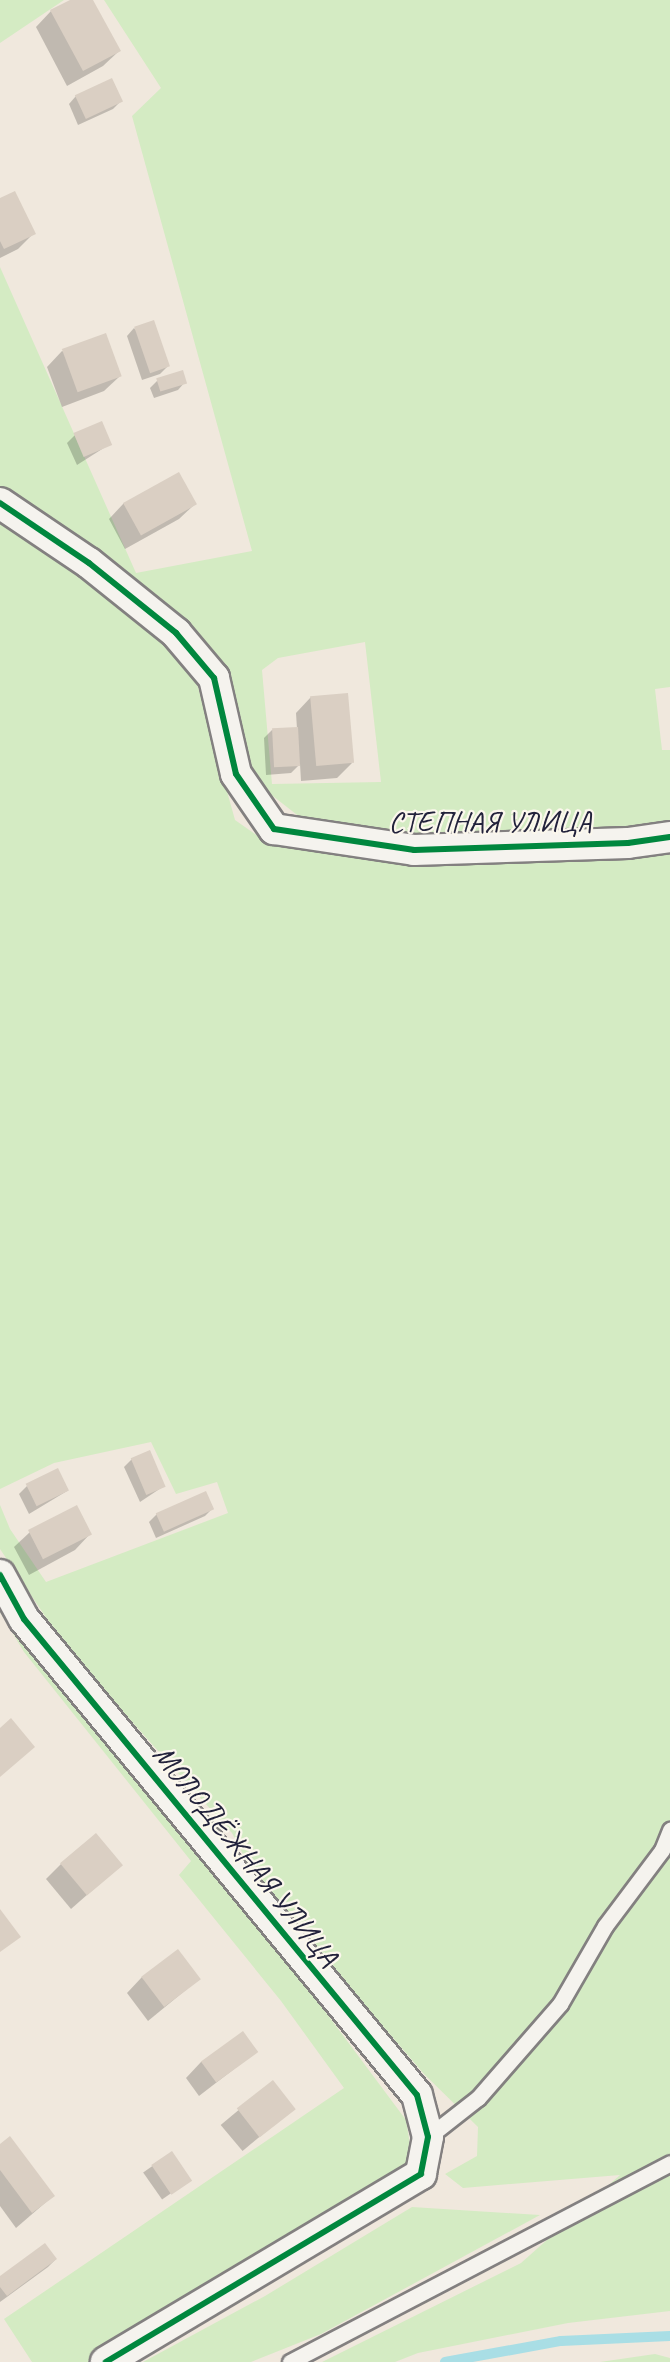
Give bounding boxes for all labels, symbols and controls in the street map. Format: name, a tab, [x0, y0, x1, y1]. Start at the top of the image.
street label: СТЕПНАЯ УЛИЦА	[388, 803, 592, 839]
street label: МОЛОДЁЖНАЯ УЛИЦА	[146, 1738, 346, 1972]

